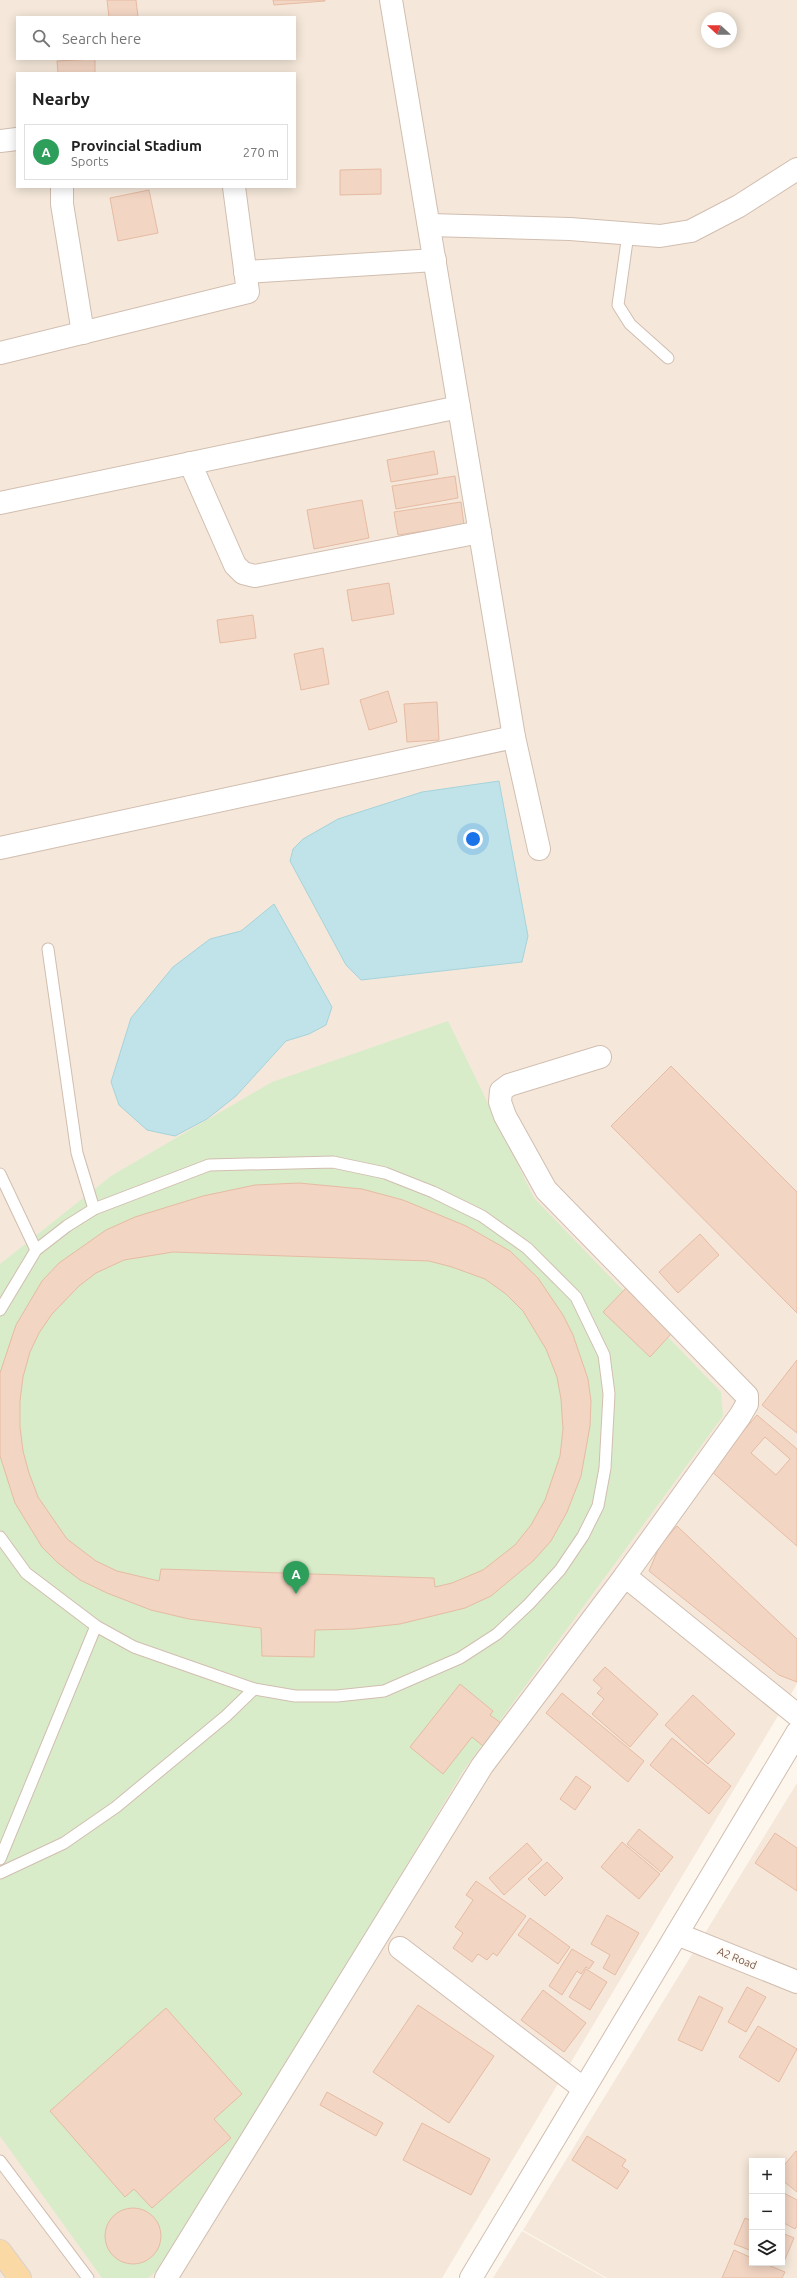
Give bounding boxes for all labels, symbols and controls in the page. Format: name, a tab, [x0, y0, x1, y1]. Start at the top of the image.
north arrow	[701, 12, 737, 48]
search box	[16, 16, 296, 60]
icon: search	[30, 27, 52, 49]
text: Search here	[62, 30, 141, 47]
text: Nearby	[32, 89, 90, 108]
text: Provincial Stadium	[71, 137, 202, 154]
text: A	[41, 145, 51, 159]
text: 270 m	[243, 145, 279, 159]
text: Sports	[71, 154, 109, 168]
your location	[463, 829, 483, 849]
pin: A	[283, 1561, 309, 1594]
street label: A2 Road	[716, 1945, 758, 1971]
map controls	[749, 2158, 785, 2266]
button: +	[749, 2158, 785, 2194]
button: −	[749, 2194, 785, 2230]
button: layers	[749, 2230, 785, 2266]

